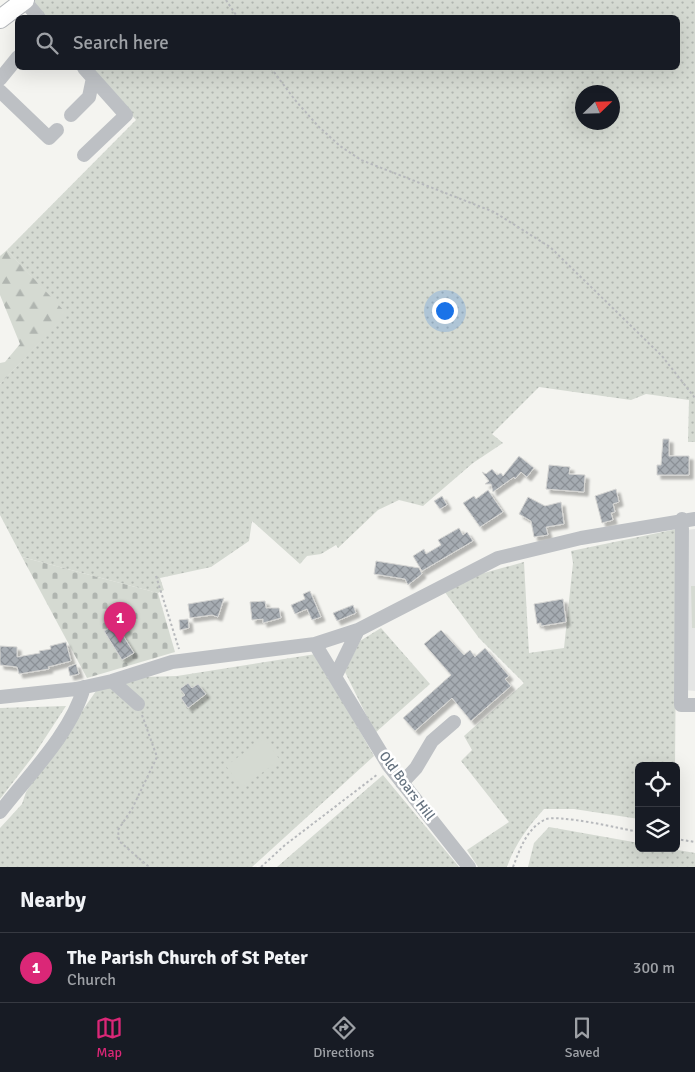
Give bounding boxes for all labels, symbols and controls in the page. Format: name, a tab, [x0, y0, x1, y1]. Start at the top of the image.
search box	[15, 15, 680, 70]
icon: search	[33, 29, 61, 57]
text: Search here	[73, 31, 169, 55]
north arrow	[575, 85, 620, 130]
your location	[432, 298, 458, 324]
pin: 1	[104, 602, 136, 643]
street label: Old Boars Hill	[375, 748, 439, 824]
map controls	[635, 762, 680, 852]
button: locate	[635, 762, 680, 807]
button: layers	[635, 807, 680, 852]
text: Nearby	[20, 887, 86, 913]
text: The Parish Church of St Peter	[67, 946, 308, 970]
text: 1	[32, 958, 40, 978]
text: 300 m	[633, 958, 675, 978]
text: Church	[67, 970, 116, 990]
tab: Map	[95, 1014, 123, 1061]
tab: Directions	[313, 1014, 374, 1061]
tab: Saved	[565, 1014, 600, 1061]

